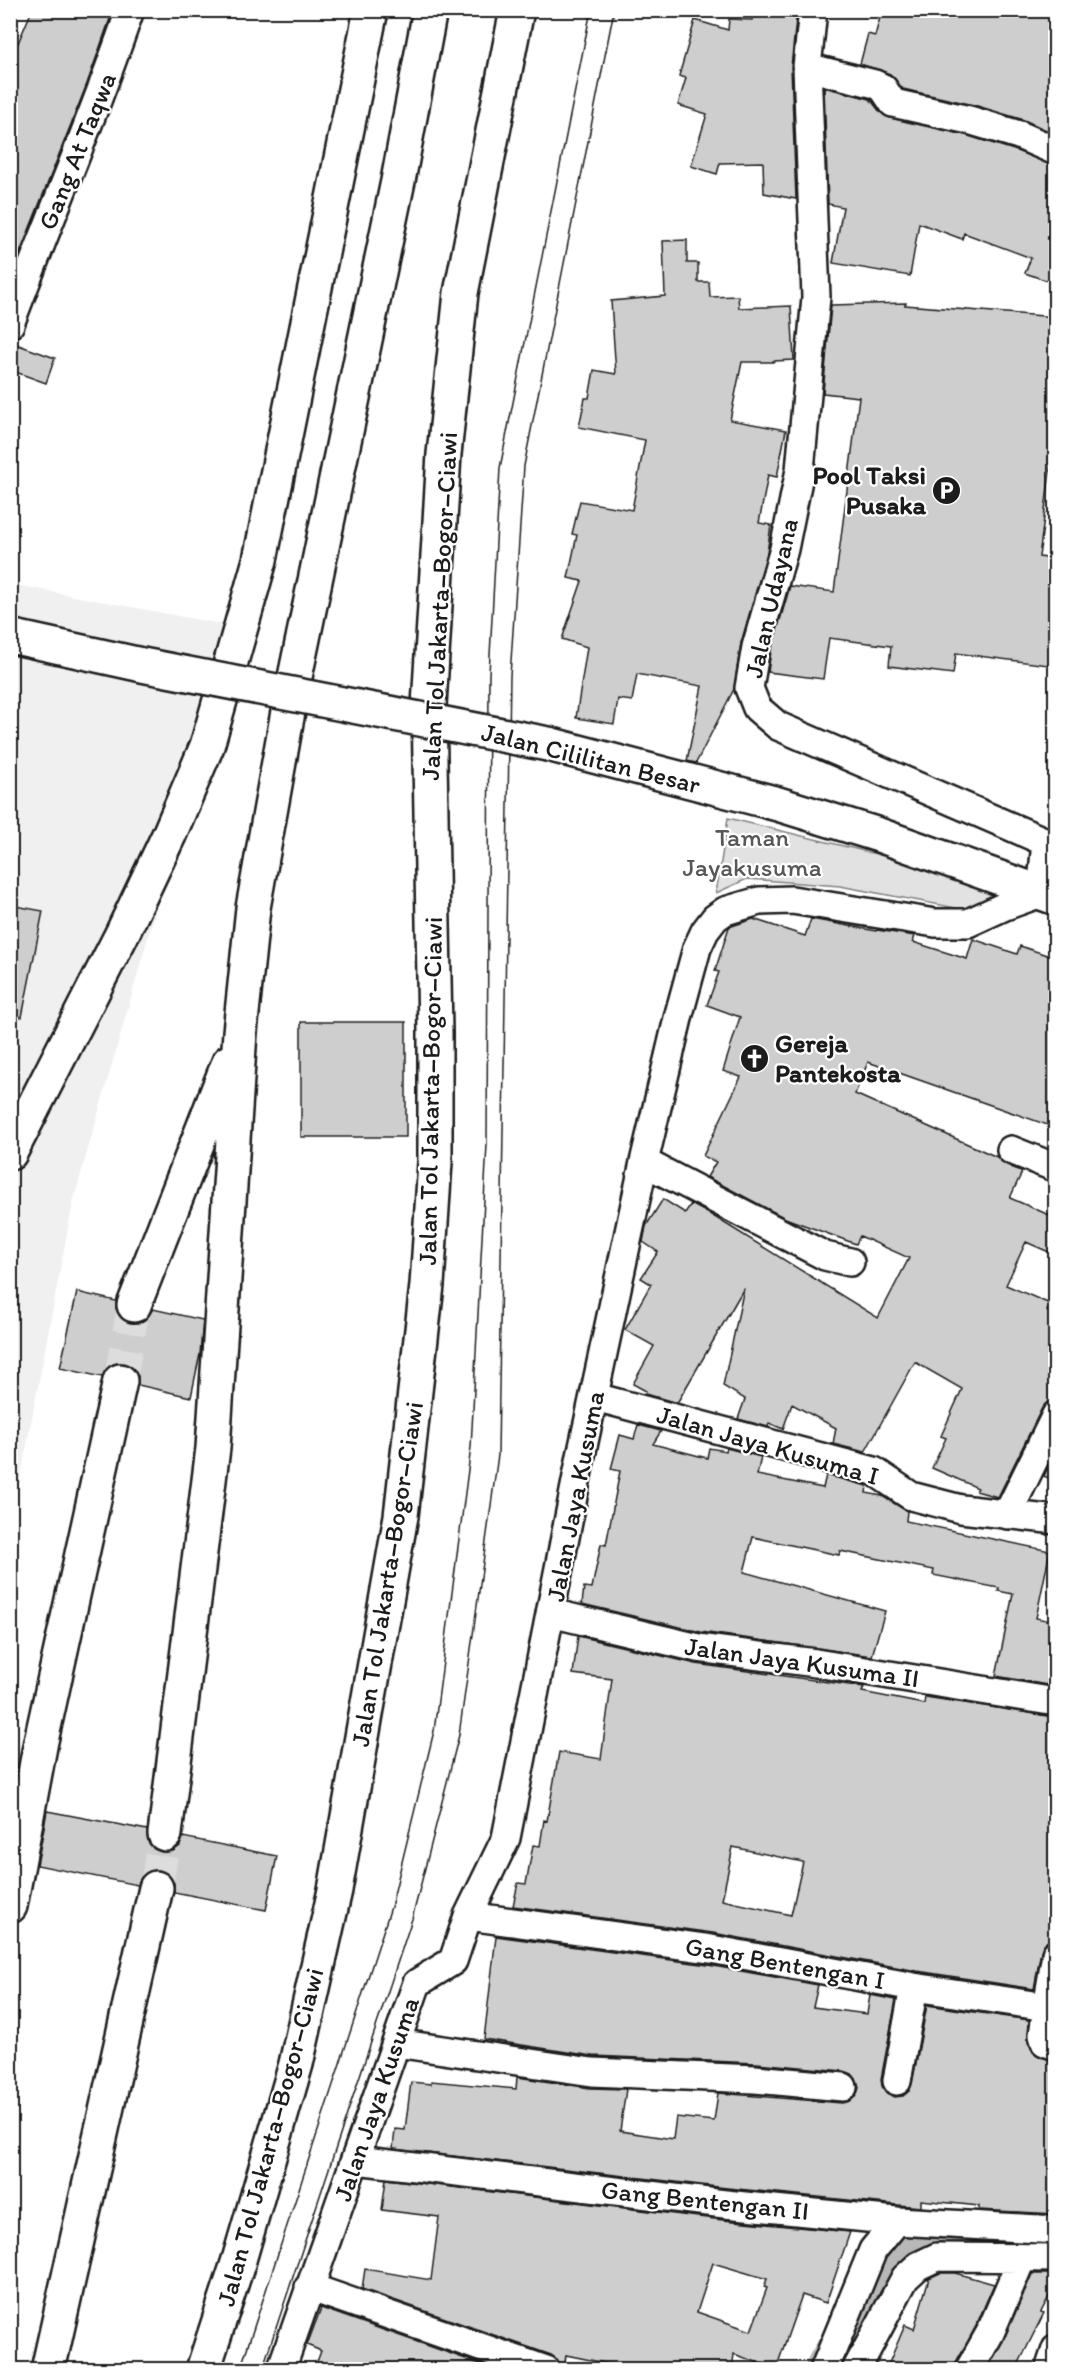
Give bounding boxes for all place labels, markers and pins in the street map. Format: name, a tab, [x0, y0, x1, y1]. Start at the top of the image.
place label: Pool Taksi Pusaka	[813, 459, 927, 521]
parking icon: Pool Taksi Pusaka	[931, 474, 963, 506]
place label: Gereja Pantekosta	[775, 1027, 901, 1089]
church icon: Gereja Pantekosta	[738, 1042, 770, 1074]

